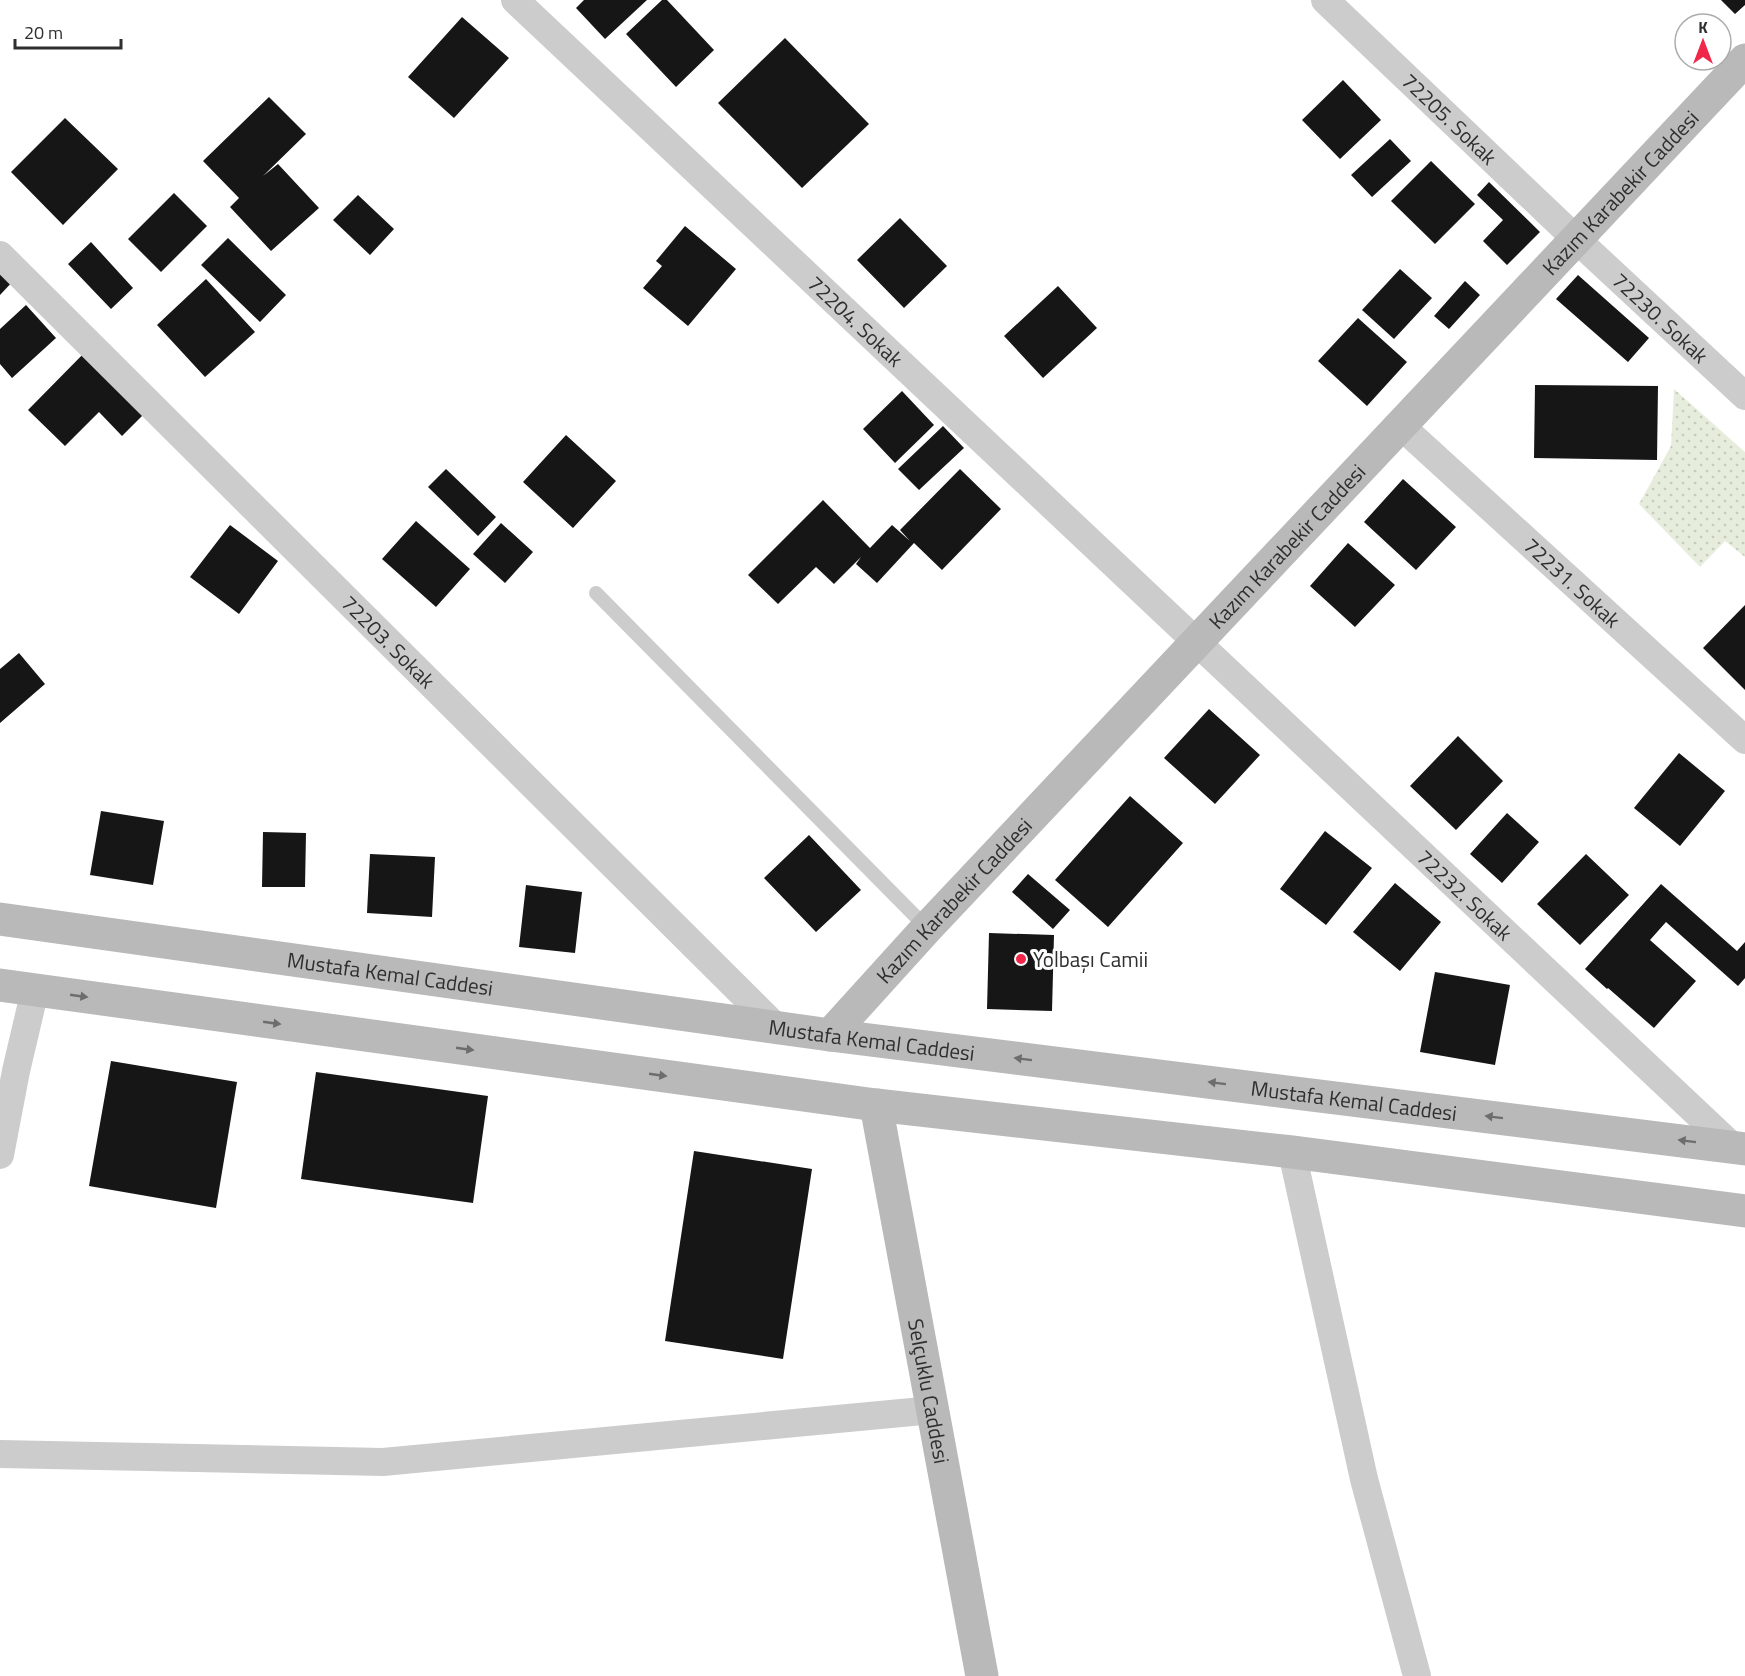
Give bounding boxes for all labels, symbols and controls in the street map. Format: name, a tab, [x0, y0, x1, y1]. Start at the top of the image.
scale bar	[15, 12, 122, 50]
north arrow	[1673, 12, 1733, 72]
text: K	[1698, 15, 1708, 39]
text: 20 m	[24, 19, 63, 46]
street label: 72205. Sokak	[1395, 65, 1504, 172]
street label: Kazım Karabekir Caddesi	[1534, 103, 1706, 282]
street label: 72230. Sokak	[1605, 265, 1716, 370]
street label: 72204. Sokak	[801, 268, 911, 374]
street label: Kazım Karabekir Caddesi	[1201, 456, 1373, 636]
street label: 72231. Sokak	[1517, 530, 1628, 635]
street label: 72203. Sokak	[334, 587, 443, 696]
street label: Kazım Karabekir Caddesi	[868, 810, 1039, 990]
street label: 72232. Sokak	[1410, 842, 1520, 948]
street label: Mustafa Kemal Caddesi	[285, 943, 495, 1004]
place label: Yolbaşı Camii	[1033, 943, 1148, 975]
marker: Yolbaşı Camii	[1014, 952, 1028, 966]
one-way arrow	[69, 992, 88, 1001]
street label: Mustafa Kemal Caddesi	[767, 1011, 977, 1069]
one-way arrow	[263, 1018, 282, 1027]
one-way arrow	[456, 1044, 475, 1054]
one-way arrow	[1014, 1054, 1033, 1063]
one-way arrow	[649, 1071, 668, 1080]
street label: Mustafa Kemal Caddesi	[1249, 1072, 1459, 1129]
one-way arrow	[1207, 1078, 1226, 1087]
one-way arrow	[1484, 1112, 1503, 1122]
one-way arrow	[1677, 1137, 1696, 1146]
street label: Selçuklu Caddesi	[900, 1316, 958, 1466]

